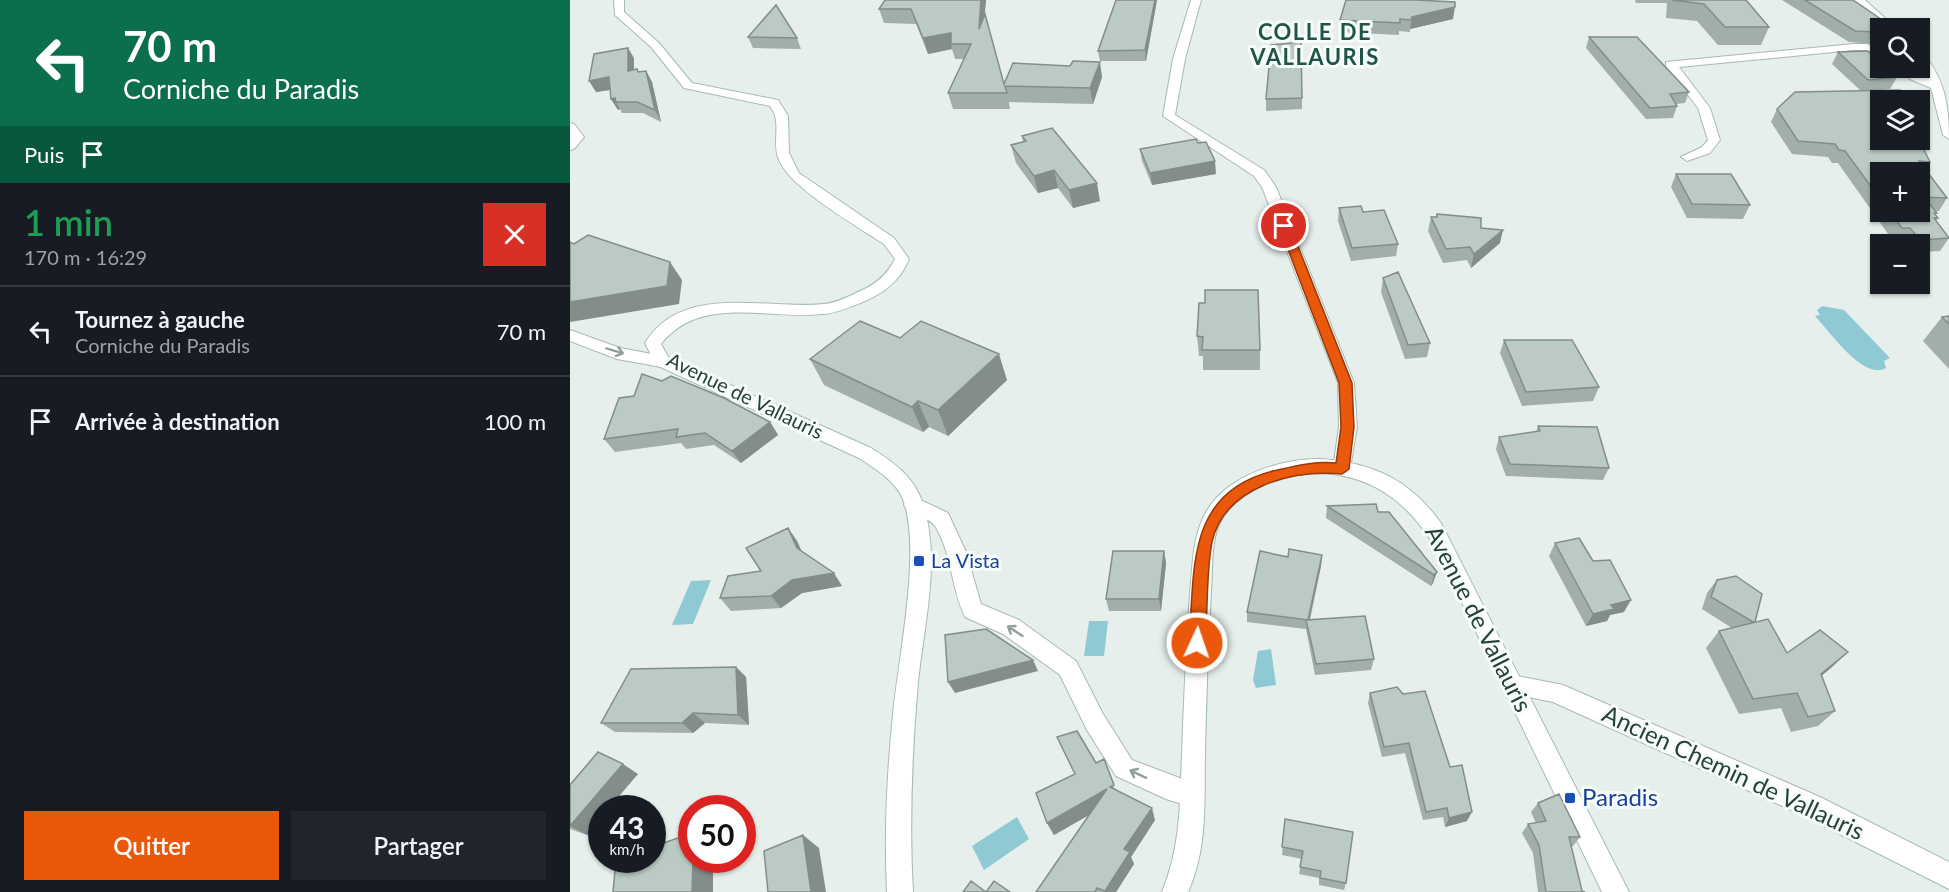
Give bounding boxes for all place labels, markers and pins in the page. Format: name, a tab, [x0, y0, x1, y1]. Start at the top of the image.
pin	[1258, 200, 1309, 251]
place label: La Vista	[931, 548, 1000, 572]
marker: La Vista	[912, 554, 926, 568]
place label: Paradis	[1582, 782, 1658, 811]
marker: Paradis	[1563, 791, 1577, 805]

